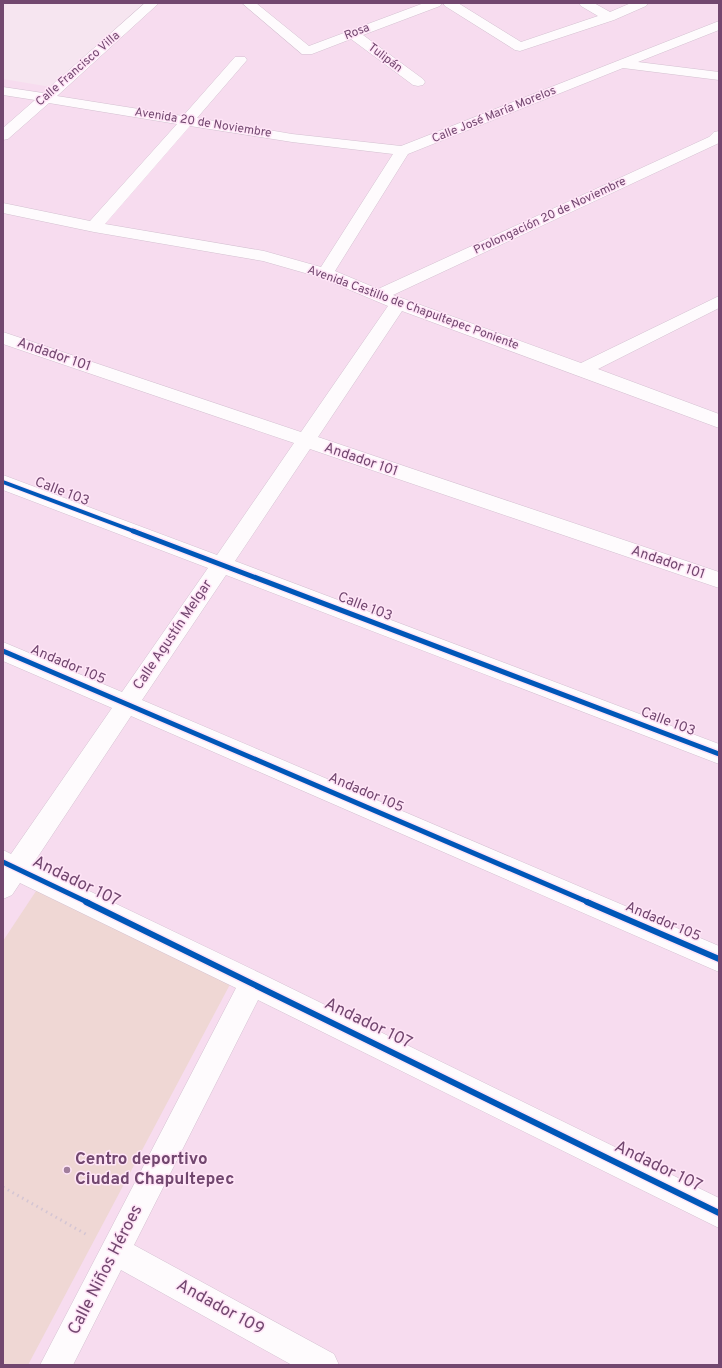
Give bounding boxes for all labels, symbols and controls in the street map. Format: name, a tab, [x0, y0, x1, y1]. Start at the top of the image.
street label: Rosa	[342, 20, 372, 44]
street label: Calle Francisco Villa	[33, 28, 123, 110]
street label: Tulipán	[364, 40, 406, 76]
street label: Calle José María Morelos	[430, 83, 558, 147]
street label: Avenida 20 de Noviembre	[133, 104, 273, 142]
street label: Prolongación 20 de Noviembre	[471, 174, 629, 258]
street label: Avenida Castillo de Chapultepec Poniente	[305, 262, 521, 354]
street label: Andador 101	[15, 334, 93, 376]
street label: Andador 101	[322, 439, 400, 481]
street label: Calle 103	[32, 474, 92, 510]
street label: Andador 101	[629, 542, 707, 584]
street label: Calle Agustín Melgar	[130, 576, 216, 693]
street label: Calle 103	[335, 589, 395, 625]
street label: Andador 105	[28, 641, 108, 689]
street label: Calle 103	[638, 704, 698, 740]
street label: Andador 105	[326, 769, 406, 817]
street label: Andador 107	[28, 851, 124, 913]
street label: Andador 105	[623, 898, 703, 946]
street label: Andador 107	[320, 993, 416, 1055]
street label: Andador 107	[610, 1136, 706, 1198]
place label: Centro deportivo Ciudad Chapultepec	[75, 1149, 234, 1191]
marker: Centro deportivo Ciudad Chapultepec	[62, 1165, 72, 1175]
street label: Calle Niños Héroes	[64, 1201, 148, 1339]
street label: Andador 109	[172, 1275, 268, 1341]

